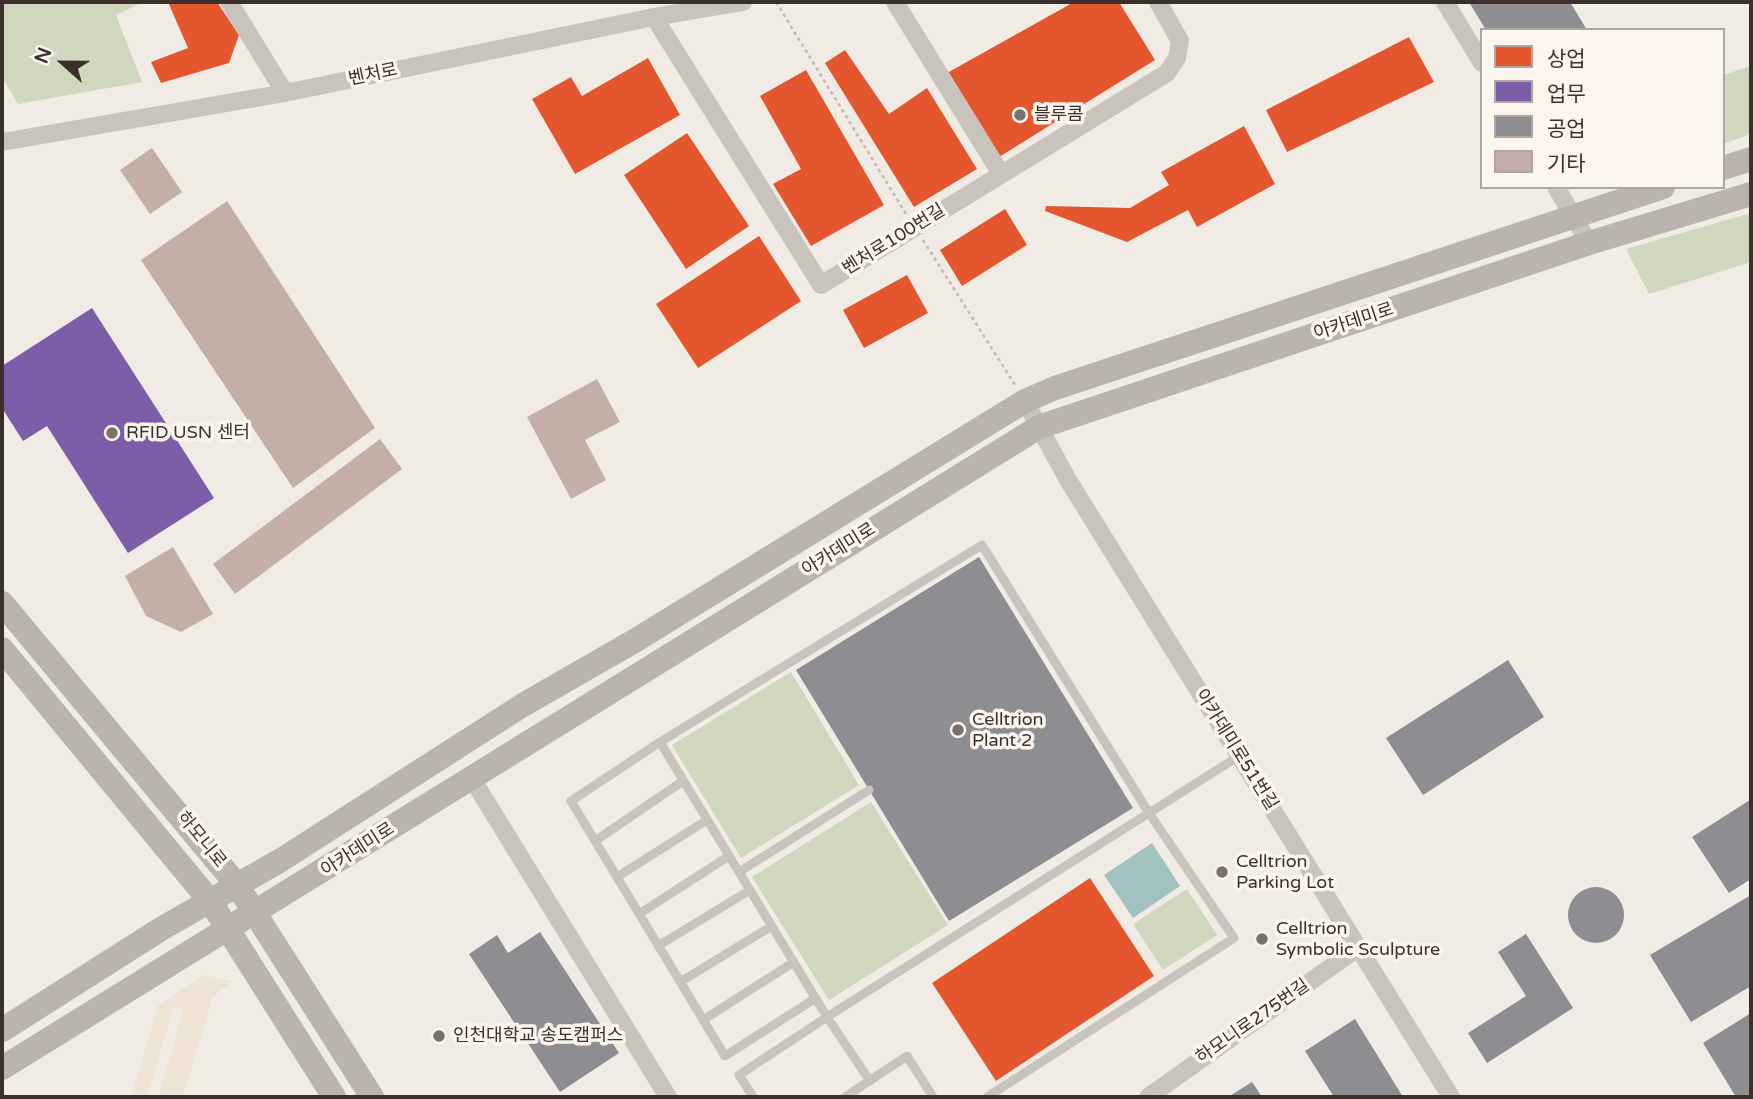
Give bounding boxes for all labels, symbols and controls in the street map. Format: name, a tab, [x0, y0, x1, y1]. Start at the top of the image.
north arrow	[28, 28, 98, 98]
legend	[1480, 28, 1725, 189]
text: N	[30, 44, 56, 67]
text: 상업	[1547, 47, 1586, 72]
street label: 벤처로	[346, 59, 400, 91]
text: 업무	[1547, 82, 1586, 107]
place label: 블루콤	[1034, 104, 1084, 126]
marker: 블루콤	[1012, 107, 1028, 123]
text: 공업	[1547, 117, 1586, 142]
text: 기타	[1547, 152, 1586, 177]
street label: 벤처로100번길	[839, 200, 949, 280]
street label: 아카데미로	[1311, 299, 1397, 345]
place label: RFID USN 센터	[126, 422, 250, 444]
marker: RFID USN 센터	[104, 425, 120, 441]
street label: 아카데미로	[798, 519, 880, 581]
street label: 아카데미로51번길	[1190, 686, 1282, 814]
place label: Celltrion Plant 2	[972, 709, 1044, 752]
marker: Celltrion Plant 2	[950, 722, 966, 738]
street label: 하모니로	[172, 807, 230, 873]
street label: 아카데미로	[317, 818, 399, 882]
place label: Celltrion Parking Lot	[1236, 851, 1334, 894]
marker: Celltrion Parking Lot	[1214, 864, 1230, 880]
place label: Celltrion Symbolic Sculpture	[1276, 918, 1440, 960]
marker: Celltrion Symbolic Sculpture	[1254, 931, 1270, 947]
street label: 하모니로275번길	[1192, 975, 1314, 1069]
place label: 인천대학교 송도캠퍼스	[453, 1025, 623, 1047]
marker: 인천대학교 송도캠퍼스	[431, 1028, 447, 1044]

